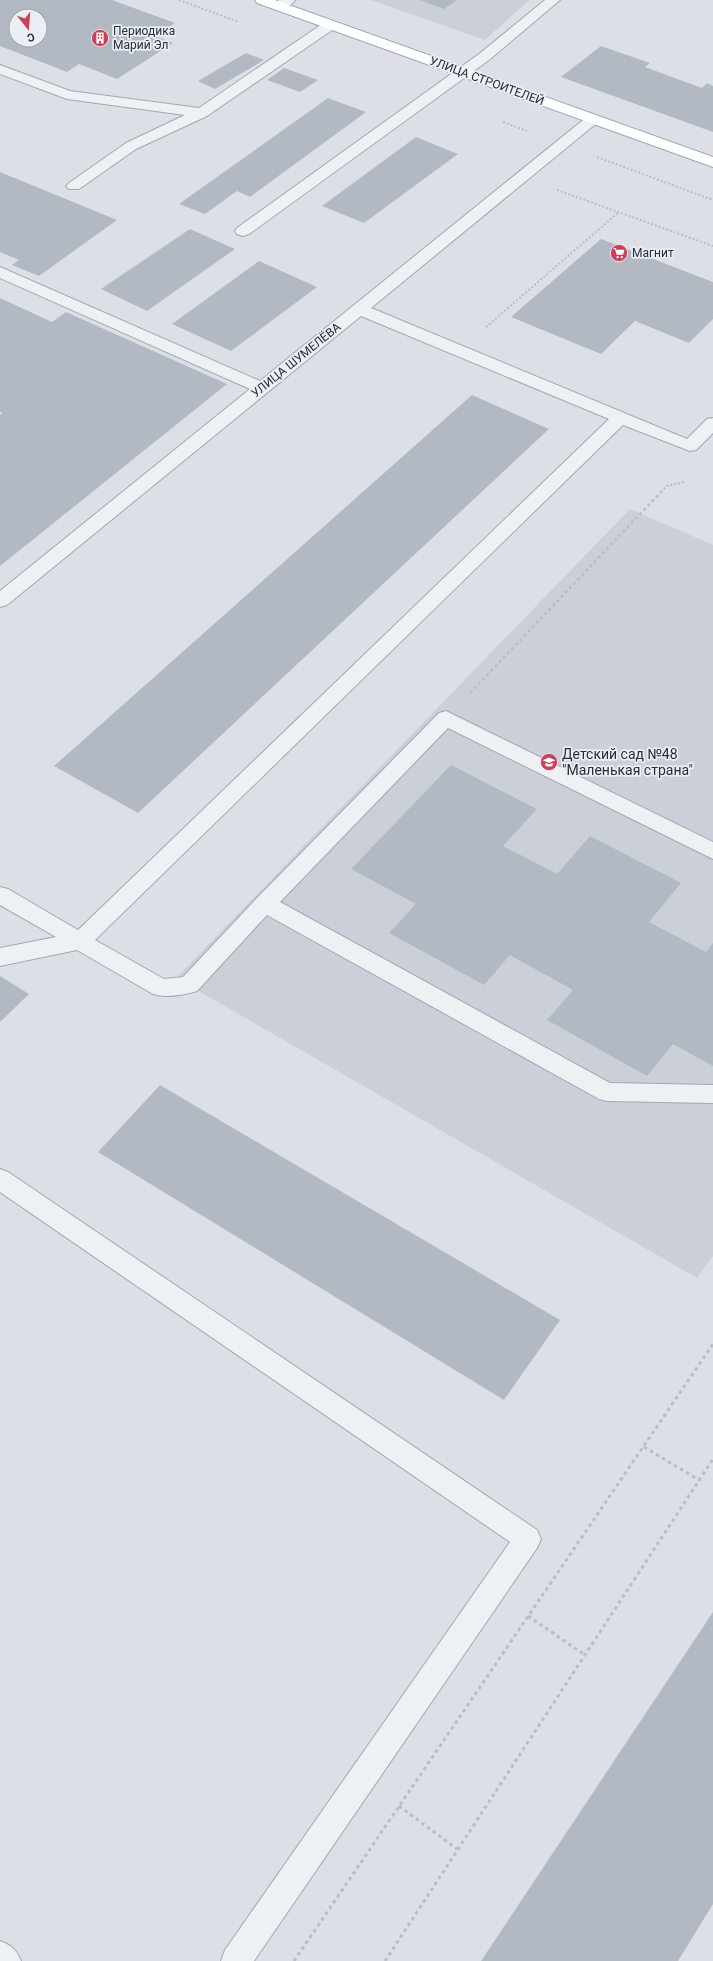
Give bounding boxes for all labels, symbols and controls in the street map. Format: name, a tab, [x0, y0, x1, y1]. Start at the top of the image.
north arrow	[8, 8, 48, 48]
place label: Периодика Марий Эл	[113, 24, 175, 52]
building icon: Периодика Марий Эл	[90, 28, 110, 48]
text: С	[25, 30, 36, 44]
street label: УЛИЦА СТРОИТЕЛЕЙ	[428, 53, 547, 108]
supermarket icon: Магнит	[609, 243, 629, 263]
place label: Магнит	[632, 246, 674, 260]
street label: УЛИЦА ШУМЕЛЁВА	[248, 319, 344, 400]
place label: Детский сад №48 "Маленькая страна"	[562, 746, 693, 778]
school or university icon: Детский сад №48 "Маленькая страна"	[539, 752, 559, 772]

